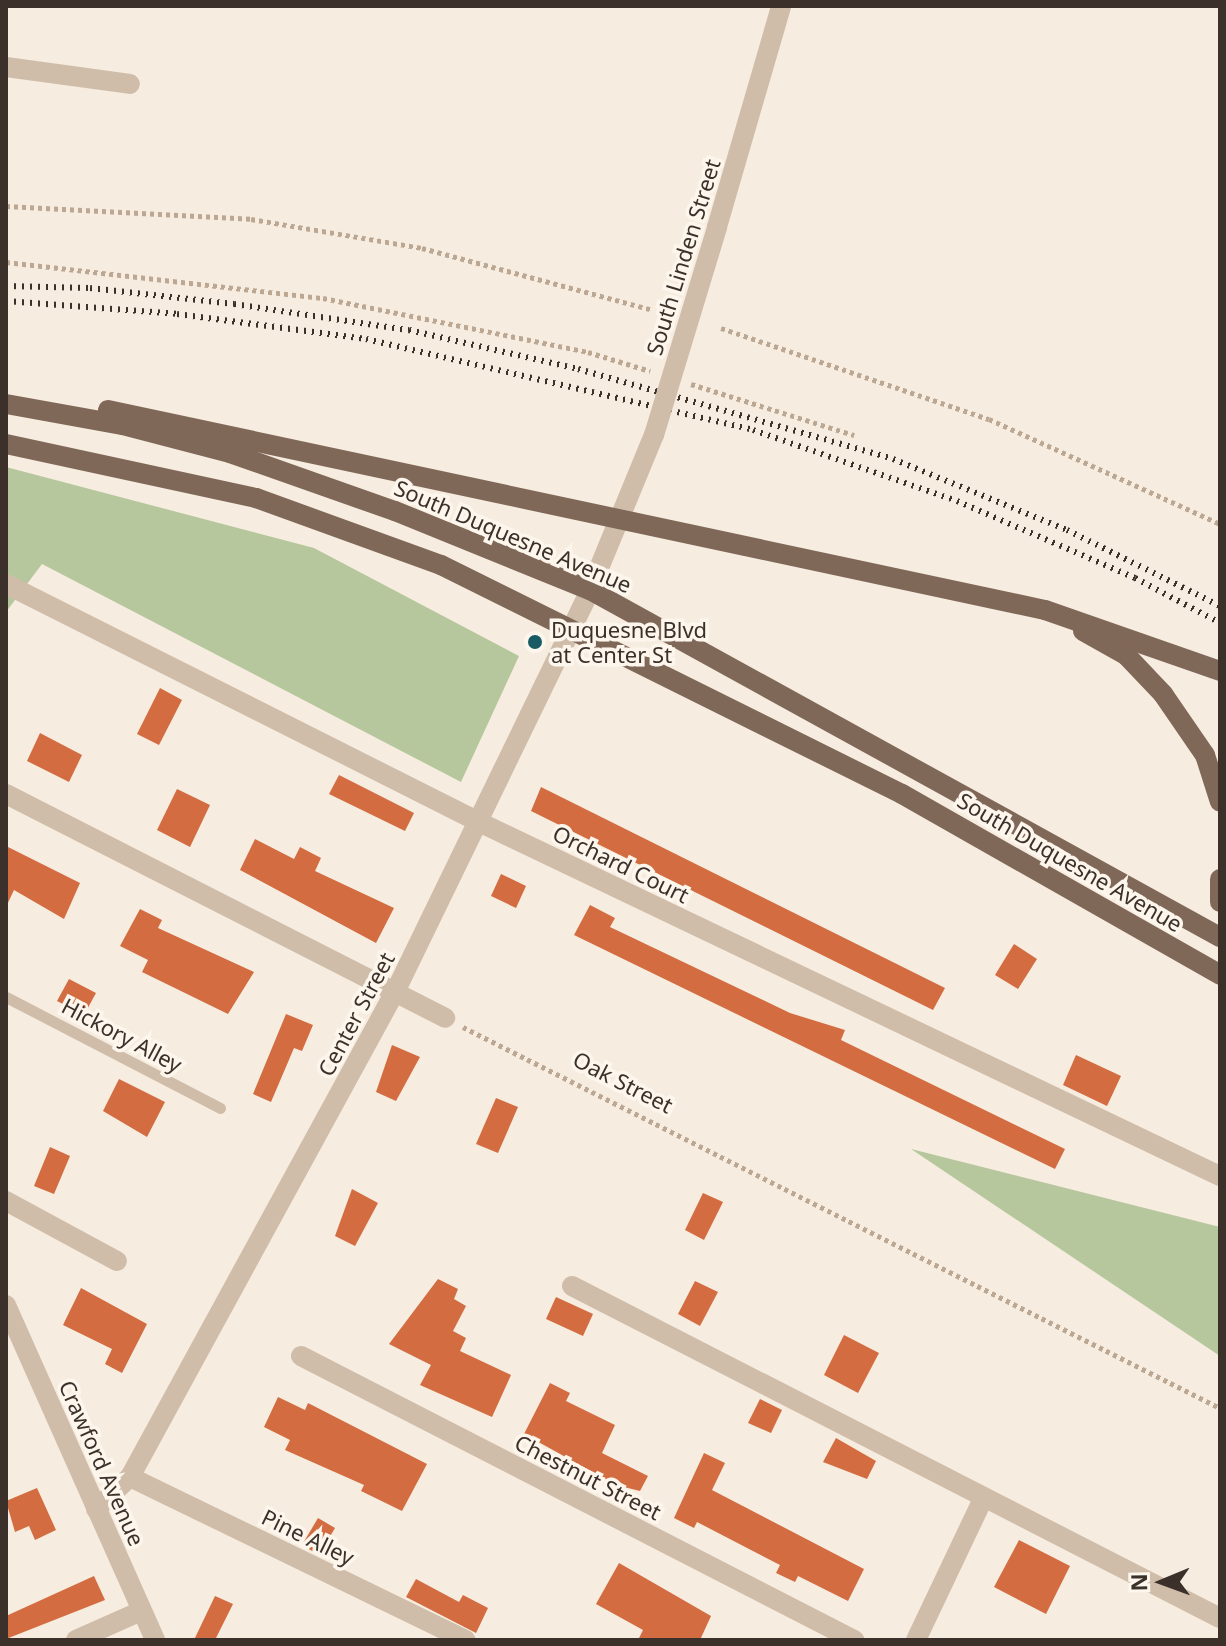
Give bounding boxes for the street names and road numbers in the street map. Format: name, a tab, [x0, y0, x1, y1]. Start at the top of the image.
street label: South Linden Street	[641, 156, 725, 358]
street label: South Duquesne Avenue	[391, 474, 635, 598]
street label: South Duquesne Avenue	[953, 787, 1187, 937]
street label: Orchard Court	[549, 820, 693, 908]
street label: Center Street	[312, 948, 400, 1080]
street label: Hickory Alley	[57, 992, 187, 1078]
street label: Oak Street	[569, 1046, 677, 1118]
street label: Crawford Avenue	[54, 1376, 150, 1550]
street label: Chestnut Street	[510, 1429, 666, 1525]
street label: Pine Alley	[258, 1503, 358, 1571]

